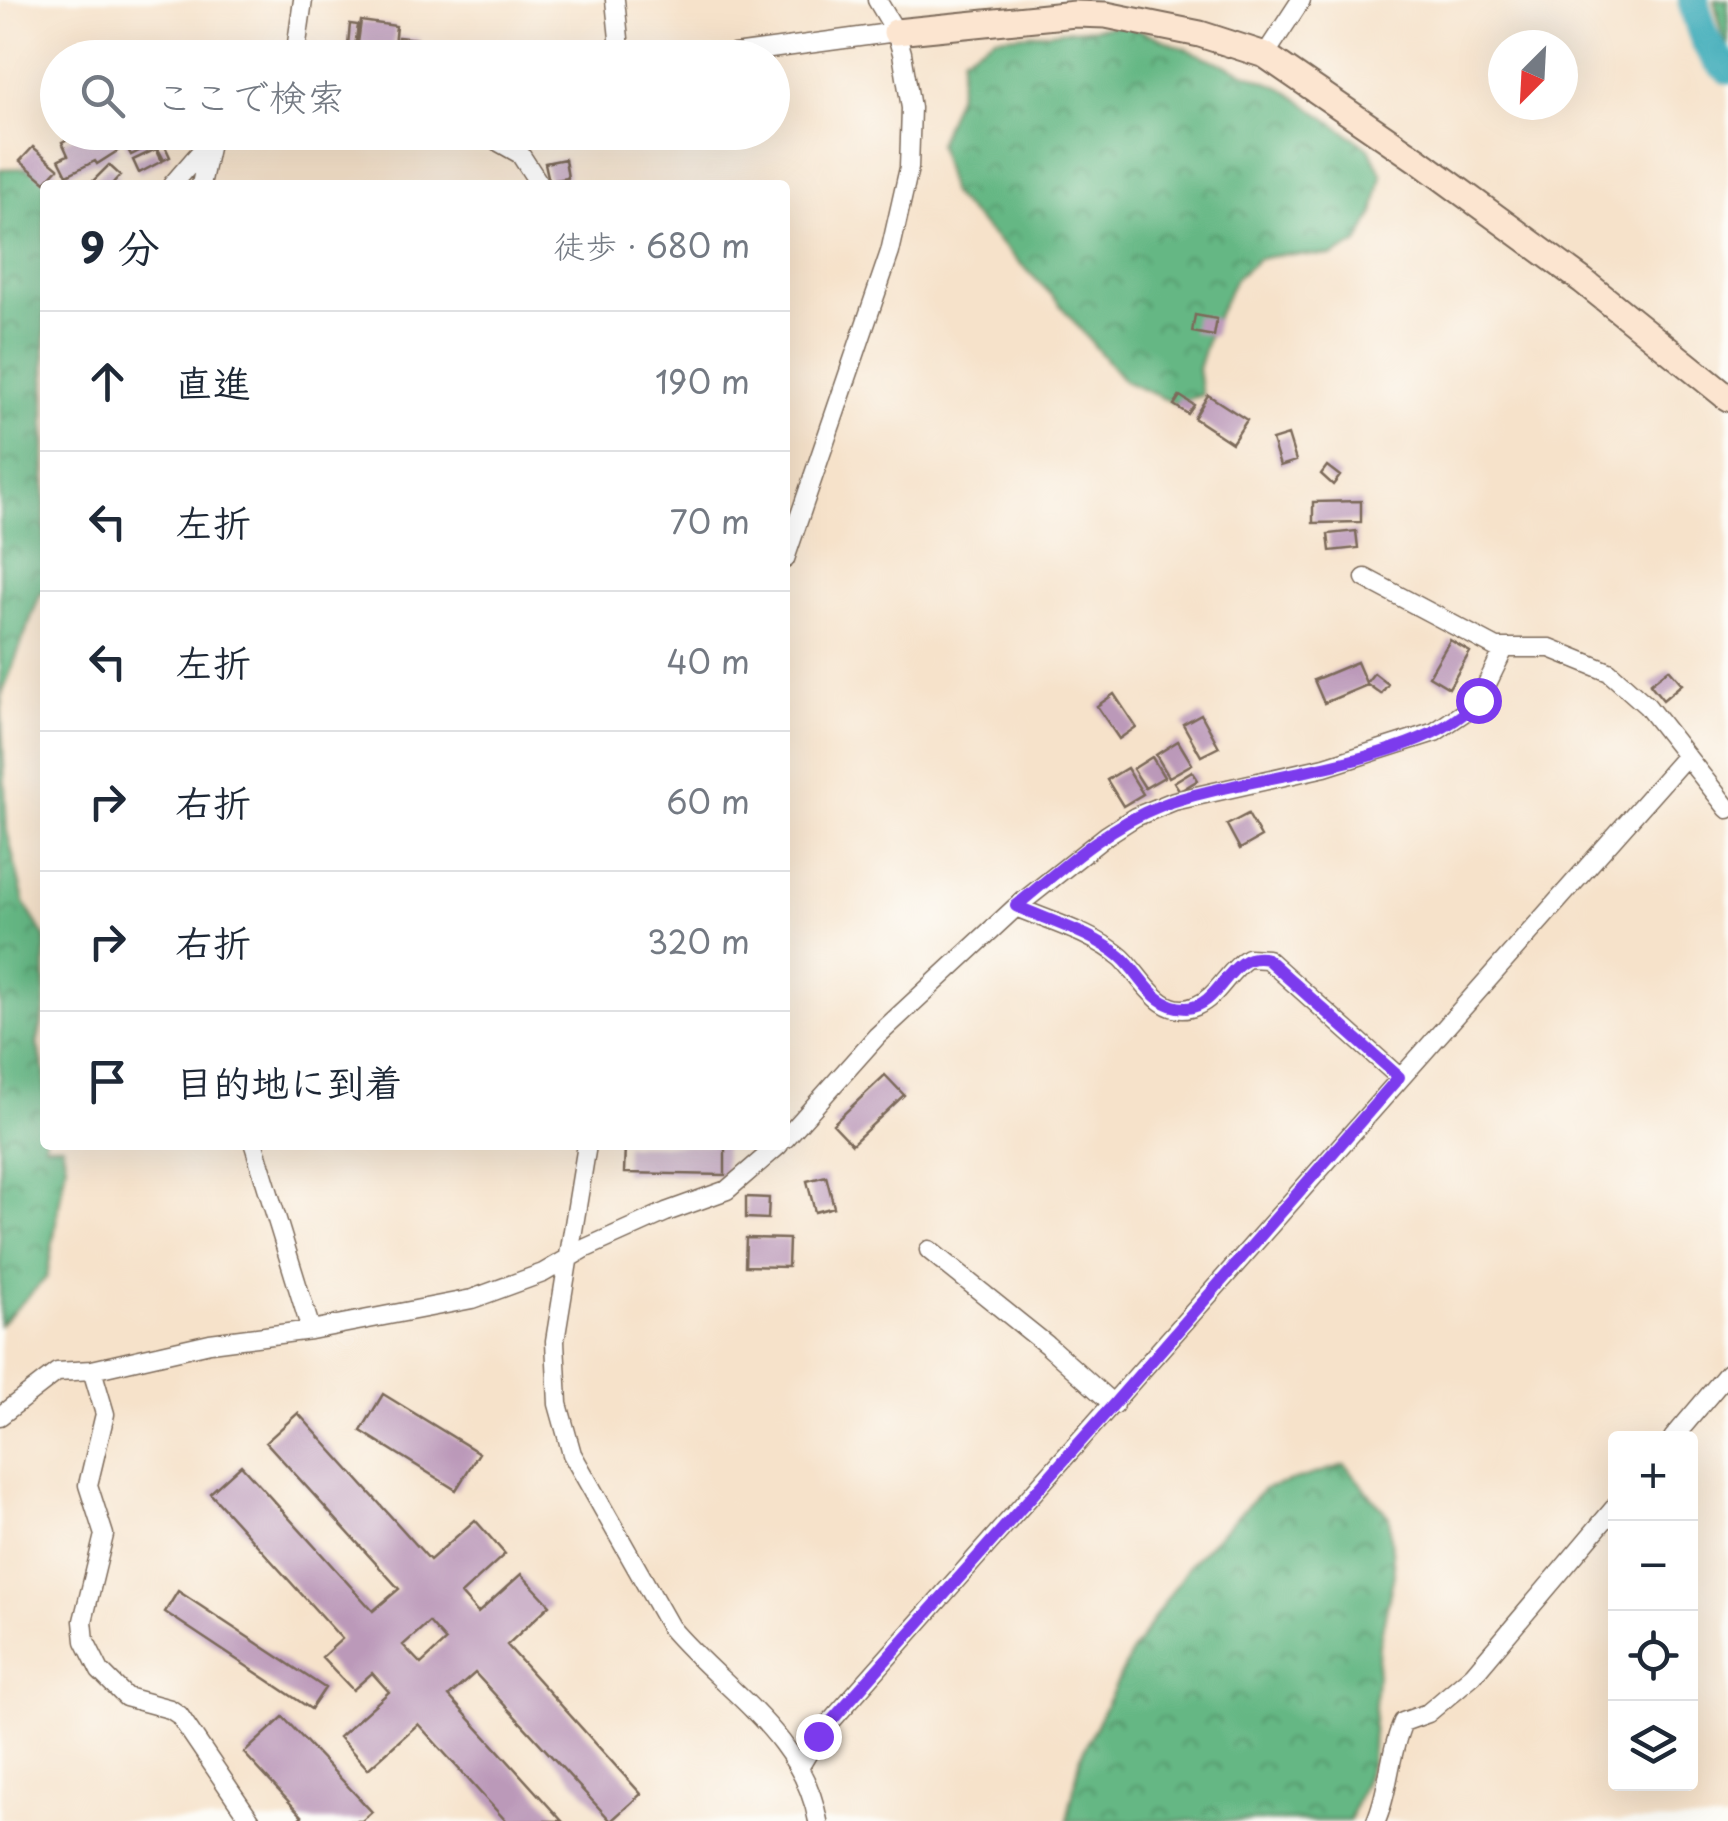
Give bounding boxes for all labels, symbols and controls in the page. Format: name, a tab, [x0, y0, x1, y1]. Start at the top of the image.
north arrow	[1488, 30, 1578, 120]
search box	[40, 40, 790, 150]
text: ここで検索	[155, 67, 345, 124]
icon: search	[75, 68, 130, 123]
text: 9 分	[80, 214, 160, 277]
text: 徒歩 · 680 m	[553, 221, 750, 269]
text: 直進	[175, 353, 251, 410]
icon: ahead	[80, 354, 135, 409]
text: 190 m	[655, 357, 750, 405]
text: 左折	[175, 493, 251, 550]
icon: left	[80, 494, 135, 549]
text: 70 m	[670, 497, 750, 545]
text: 左折	[175, 633, 251, 690]
icon: left	[80, 634, 135, 689]
text: 40 m	[666, 637, 750, 685]
route start	[1456, 678, 1502, 724]
text: 右折	[175, 773, 251, 830]
icon: right	[80, 774, 135, 829]
text: 60 m	[666, 777, 750, 825]
text: 右折	[175, 913, 251, 970]
icon: right	[80, 914, 135, 969]
text: 320 m	[647, 917, 750, 965]
text: 目的地に到着	[175, 1053, 403, 1110]
icon: arrive	[80, 1054, 135, 1109]
map controls	[1608, 1431, 1698, 1791]
button: +	[1608, 1431, 1698, 1521]
button: −	[1608, 1521, 1698, 1611]
button: locate	[1608, 1611, 1698, 1701]
button: layers	[1608, 1701, 1698, 1791]
route end	[796, 1714, 842, 1760]

